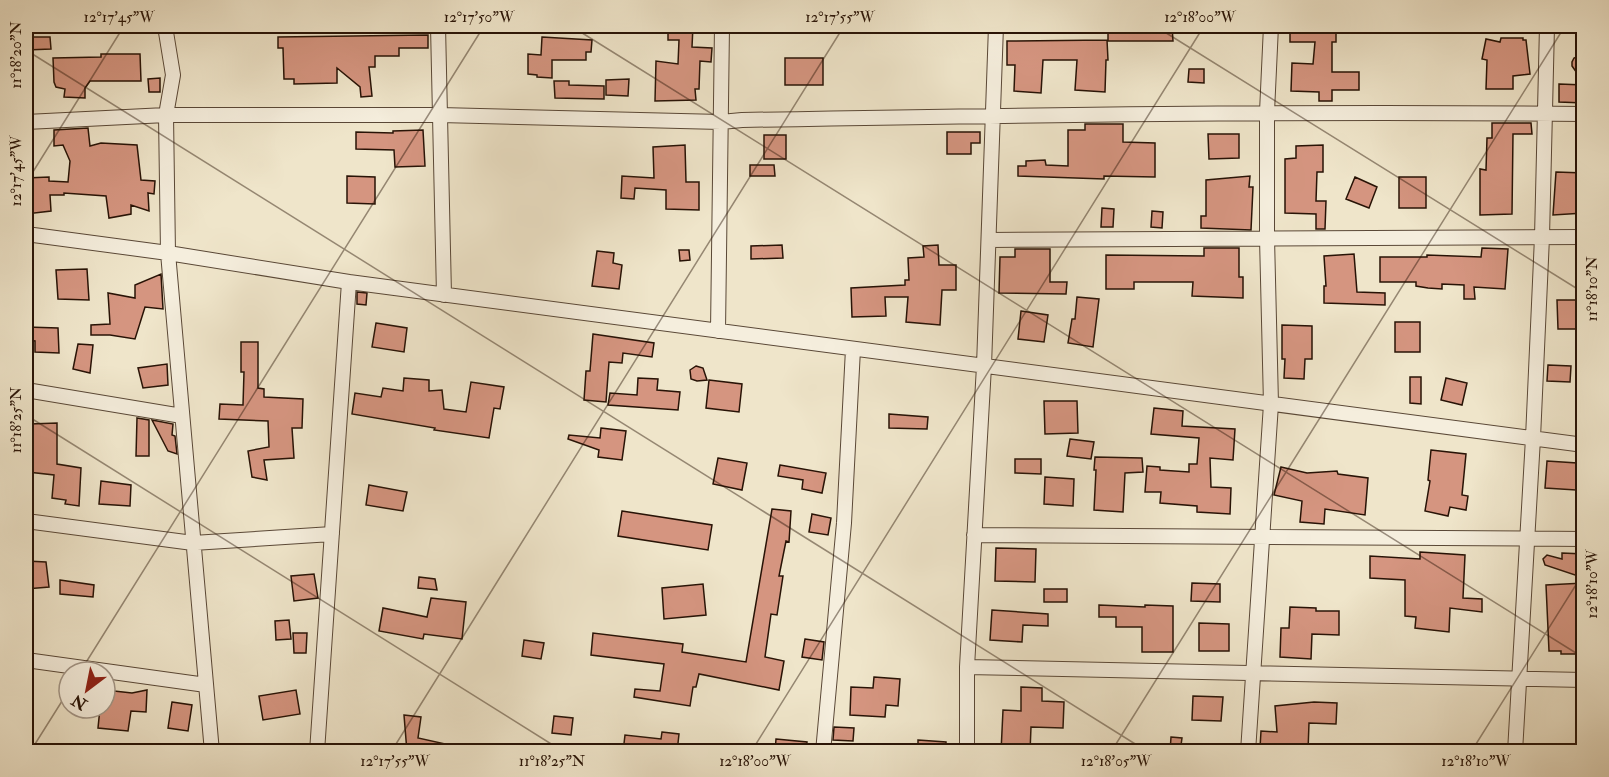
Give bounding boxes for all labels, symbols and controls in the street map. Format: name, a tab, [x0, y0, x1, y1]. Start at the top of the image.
text: 12°17'45"W	[84, 8, 155, 27]
text: 12°17'50"W	[444, 8, 515, 27]
text: 12°17'55"W	[805, 8, 875, 27]
text: 12°18'00"W	[1164, 8, 1237, 27]
text: 11°18'20"N	[7, 21, 26, 89]
text: 12°17'45"W	[7, 135, 26, 206]
text: 11°18'10"N	[1583, 256, 1602, 322]
text: 11°18'25"N	[7, 386, 26, 453]
text: 12°18'10"W	[1583, 549, 1602, 619]
north arrow	[57, 660, 117, 720]
text: N	[68, 689, 92, 715]
text: 12°17'55"W	[360, 752, 430, 771]
text: 11°18'25"N	[519, 752, 586, 771]
text: 12°18'00"W	[719, 752, 792, 771]
text: 12°18'05"W	[1081, 752, 1152, 771]
text: 12°18'10"W	[1441, 752, 1511, 771]

